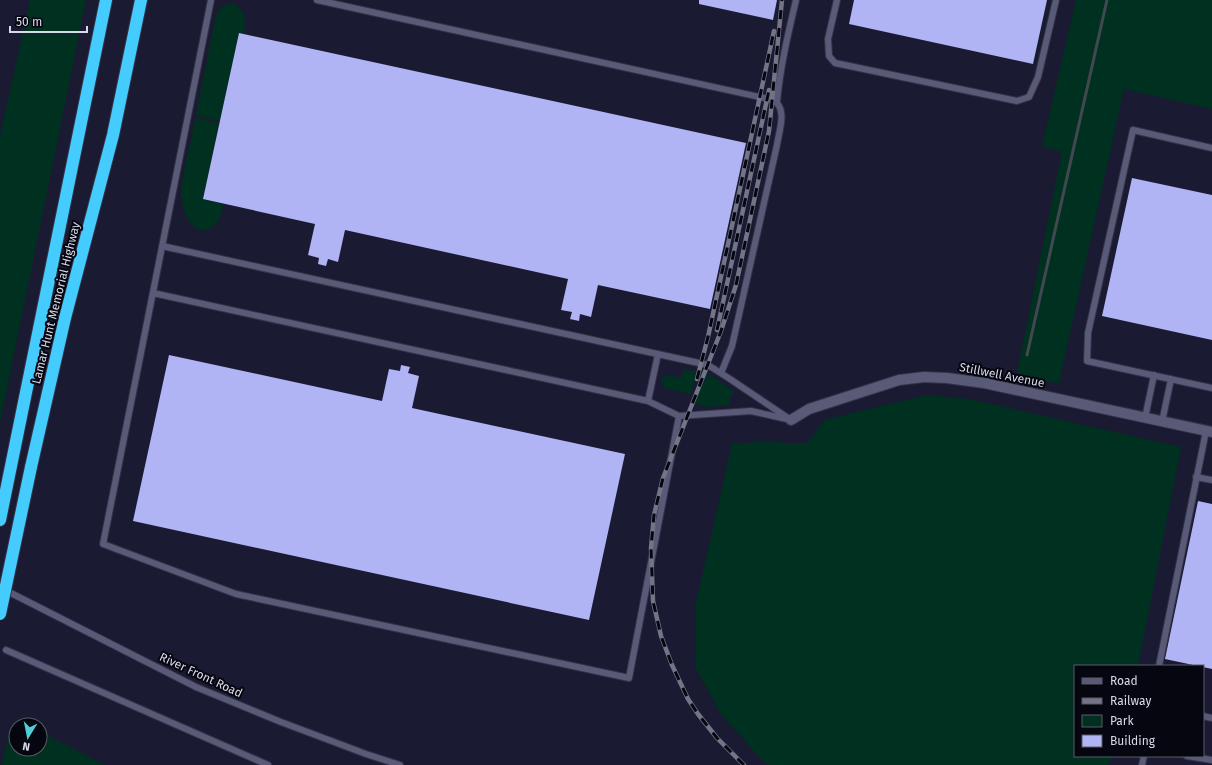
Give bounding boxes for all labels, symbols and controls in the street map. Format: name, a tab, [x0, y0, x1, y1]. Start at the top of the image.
scale bar	[10, 8, 87, 34]
text: 50 m	[16, 15, 42, 29]
street label: Lamar Hunt Memorial Highway	[29, 220, 83, 385]
street label: Stillwell Avenue	[958, 360, 1046, 390]
street label: River Front Road	[157, 650, 245, 700]
legend	[1074, 665, 1204, 757]
text: Road	[1110, 674, 1138, 688]
text: Railway	[1110, 694, 1151, 708]
text: Park	[1110, 714, 1134, 728]
north arrow	[8, 717, 48, 757]
text: Building	[1110, 734, 1156, 748]
text: N	[22, 739, 31, 753]

